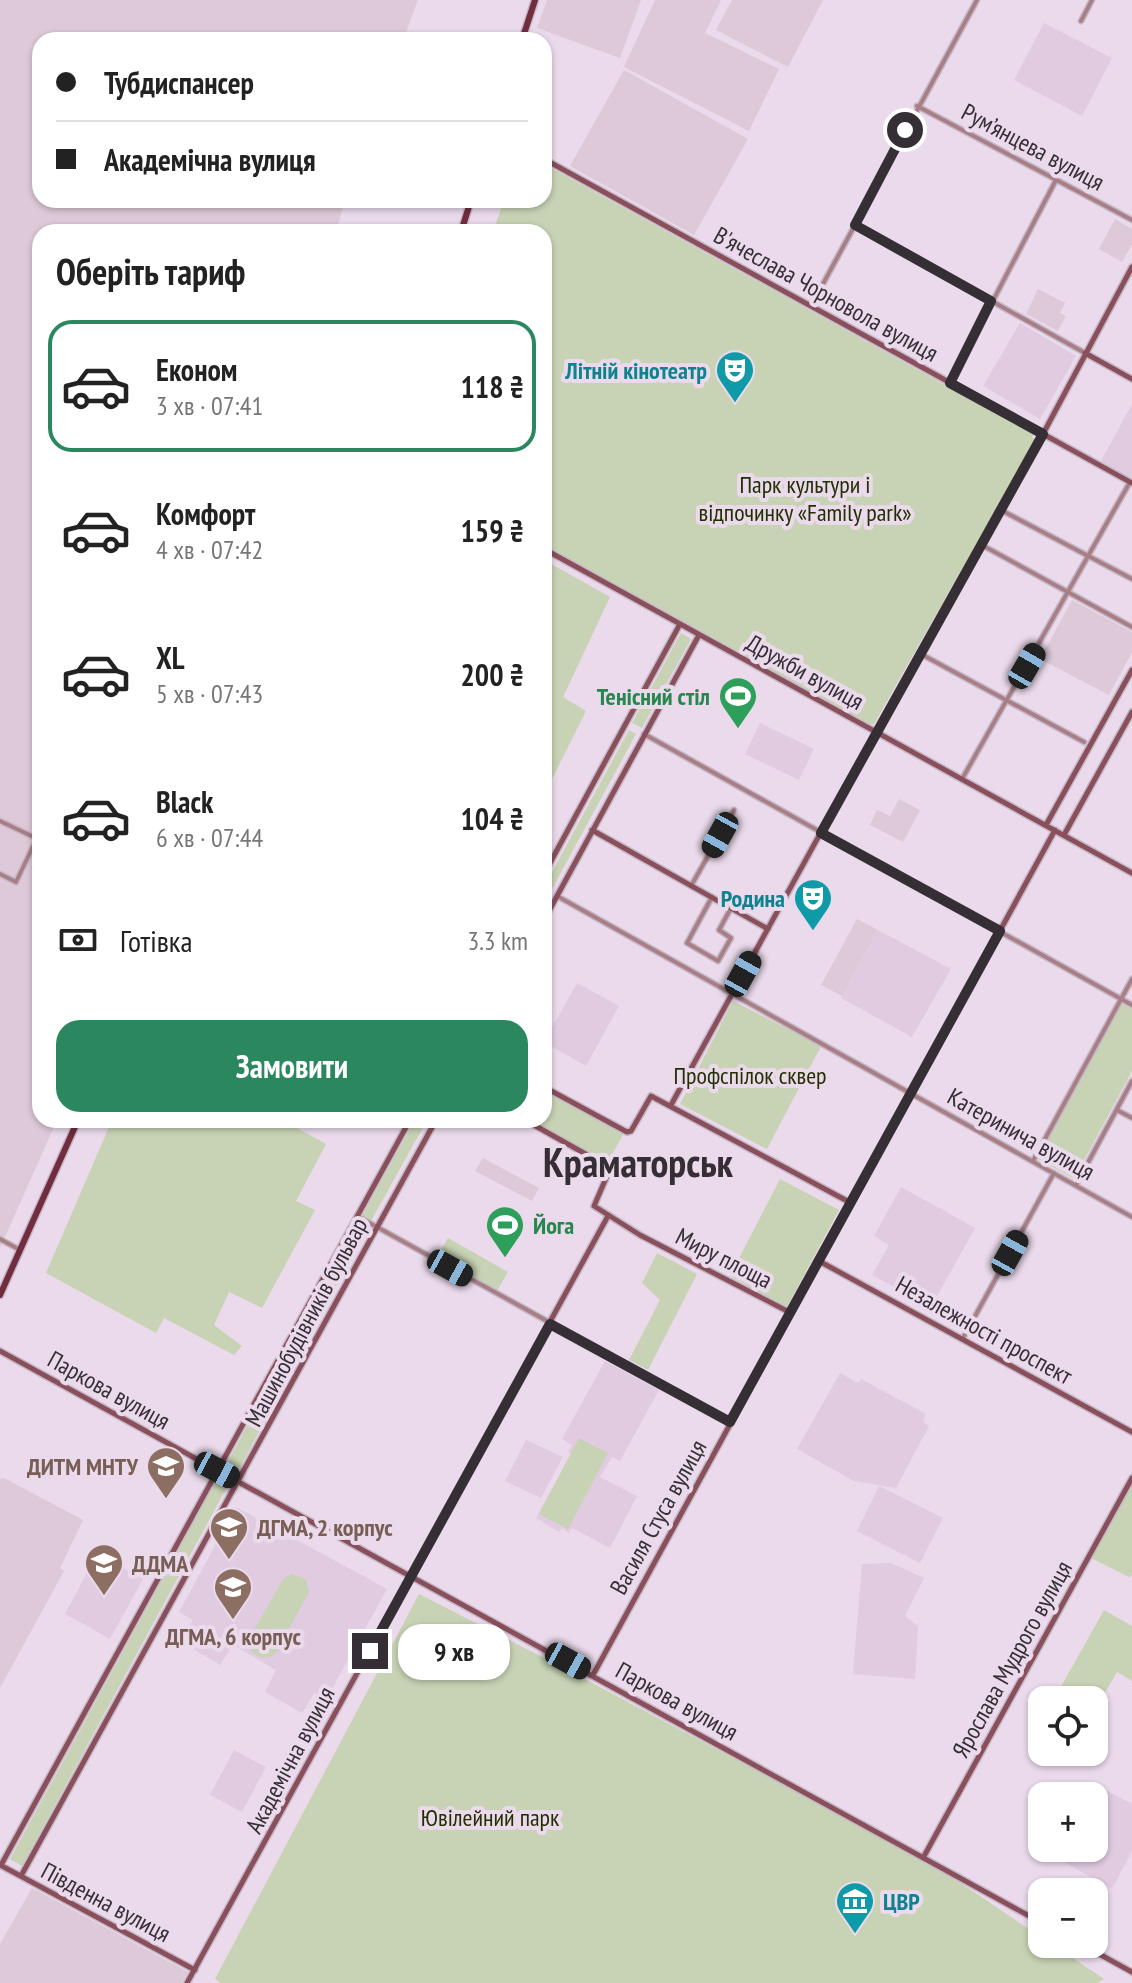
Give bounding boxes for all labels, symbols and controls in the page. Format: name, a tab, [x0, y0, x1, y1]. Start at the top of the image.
text: Тубдиспансер	[104, 63, 254, 102]
street label: Рум’янцева вулиця	[956, 96, 1110, 198]
route start	[887, 112, 923, 148]
text: Академічна вулиця	[104, 140, 316, 179]
street label: В'ячеслава Чорновола вулиця	[708, 219, 944, 369]
text: Оберіть тариф	[56, 248, 245, 295]
theatre icon: Літній кінотеатр	[714, 349, 756, 404]
icon: car	[60, 350, 132, 422]
text: Економ	[156, 350, 238, 389]
place label: Літній кінотеатр	[564, 355, 707, 386]
text: 118 ₴	[460, 367, 524, 406]
text: 3 хв · 07:41	[156, 389, 263, 422]
park label: Парк культури і відпочинку «Family park»	[698, 469, 912, 528]
icon: car	[60, 494, 132, 566]
text: Комфорт	[156, 494, 255, 533]
text: 159 ₴	[460, 511, 524, 550]
text: 4 хв · 07:42	[156, 533, 263, 566]
street label: Дружби вулиця	[741, 627, 869, 717]
icon: car	[60, 638, 132, 710]
text: XL	[156, 638, 185, 677]
car	[1005, 639, 1049, 693]
text: 200 ₴	[460, 655, 524, 694]
sports icon: Тенісний стіл	[717, 675, 759, 730]
text: 5 хв · 07:43	[156, 677, 263, 710]
place label: Тенісний стіл	[597, 681, 710, 712]
icon: car	[60, 782, 132, 854]
text: Black	[156, 782, 213, 821]
text: 104 ₴	[460, 799, 524, 838]
car	[698, 808, 742, 862]
text: 6 хв · 07:44	[156, 821, 263, 854]
theatre icon: Родина	[792, 877, 834, 932]
place label: Родина	[721, 883, 785, 914]
icon: cash	[56, 918, 100, 962]
text: Готівка	[120, 921, 192, 960]
text: 3.3 km	[467, 924, 528, 957]
car	[721, 947, 765, 1001]
button: Замовити	[56, 1020, 528, 1112]
park label: Профспілок сквер	[673, 1060, 827, 1091]
street label: Катеринича вулиця	[942, 1081, 1100, 1187]
district label: Краматорськ	[543, 1136, 734, 1188]
sports icon: Йога	[484, 1204, 526, 1259]
place label: Йога	[533, 1210, 574, 1241]
street label: Машинобудівників бульвар	[238, 1212, 374, 1432]
street label: Миру площа	[671, 1221, 777, 1295]
car	[988, 1226, 1032, 1280]
car	[423, 1246, 477, 1290]
street label: Незалежності проспект	[890, 1269, 1078, 1392]
street label: Паркова вулиця	[42, 1344, 176, 1436]
street label: Василя Стуса вулиця	[603, 1434, 713, 1600]
school or university icon: ДИТМ МНТУ	[145, 1445, 187, 1500]
car	[190, 1448, 244, 1492]
place label: ДИТМ МНТУ	[27, 1451, 139, 1482]
school or university icon: ДГМА, 2 корпус	[208, 1506, 250, 1561]
place label: ДГМА, 2 корпус	[257, 1512, 393, 1543]
school or university icon: ДДМА	[83, 1542, 125, 1597]
place label: ДДМА	[132, 1548, 189, 1579]
street label: Ярослава Мудрого вулиця	[945, 1555, 1079, 1763]
school or university icon: ДГМА, 6 корпус	[212, 1566, 254, 1621]
place label: ДГМА, 6 корпус	[165, 1621, 301, 1652]
callout: 9 хв	[398, 1623, 510, 1679]
route end	[352, 1633, 388, 1669]
text: 9 хв	[434, 1635, 474, 1668]
car	[541, 1639, 595, 1683]
street label: Паркова вулиця	[610, 1655, 744, 1747]
street label: Академічна вулиця	[238, 1681, 342, 1839]
map controls	[1028, 1686, 1108, 1958]
button: locate	[1028, 1686, 1108, 1766]
button: +	[1028, 1782, 1108, 1862]
park label: Ювілейний парк	[421, 1802, 560, 1833]
street label: Південна вулиця	[36, 1855, 176, 1949]
button: −	[1028, 1878, 1108, 1958]
museum icon: ЦВР	[834, 1880, 876, 1935]
place label: ЦВР	[883, 1886, 920, 1917]

